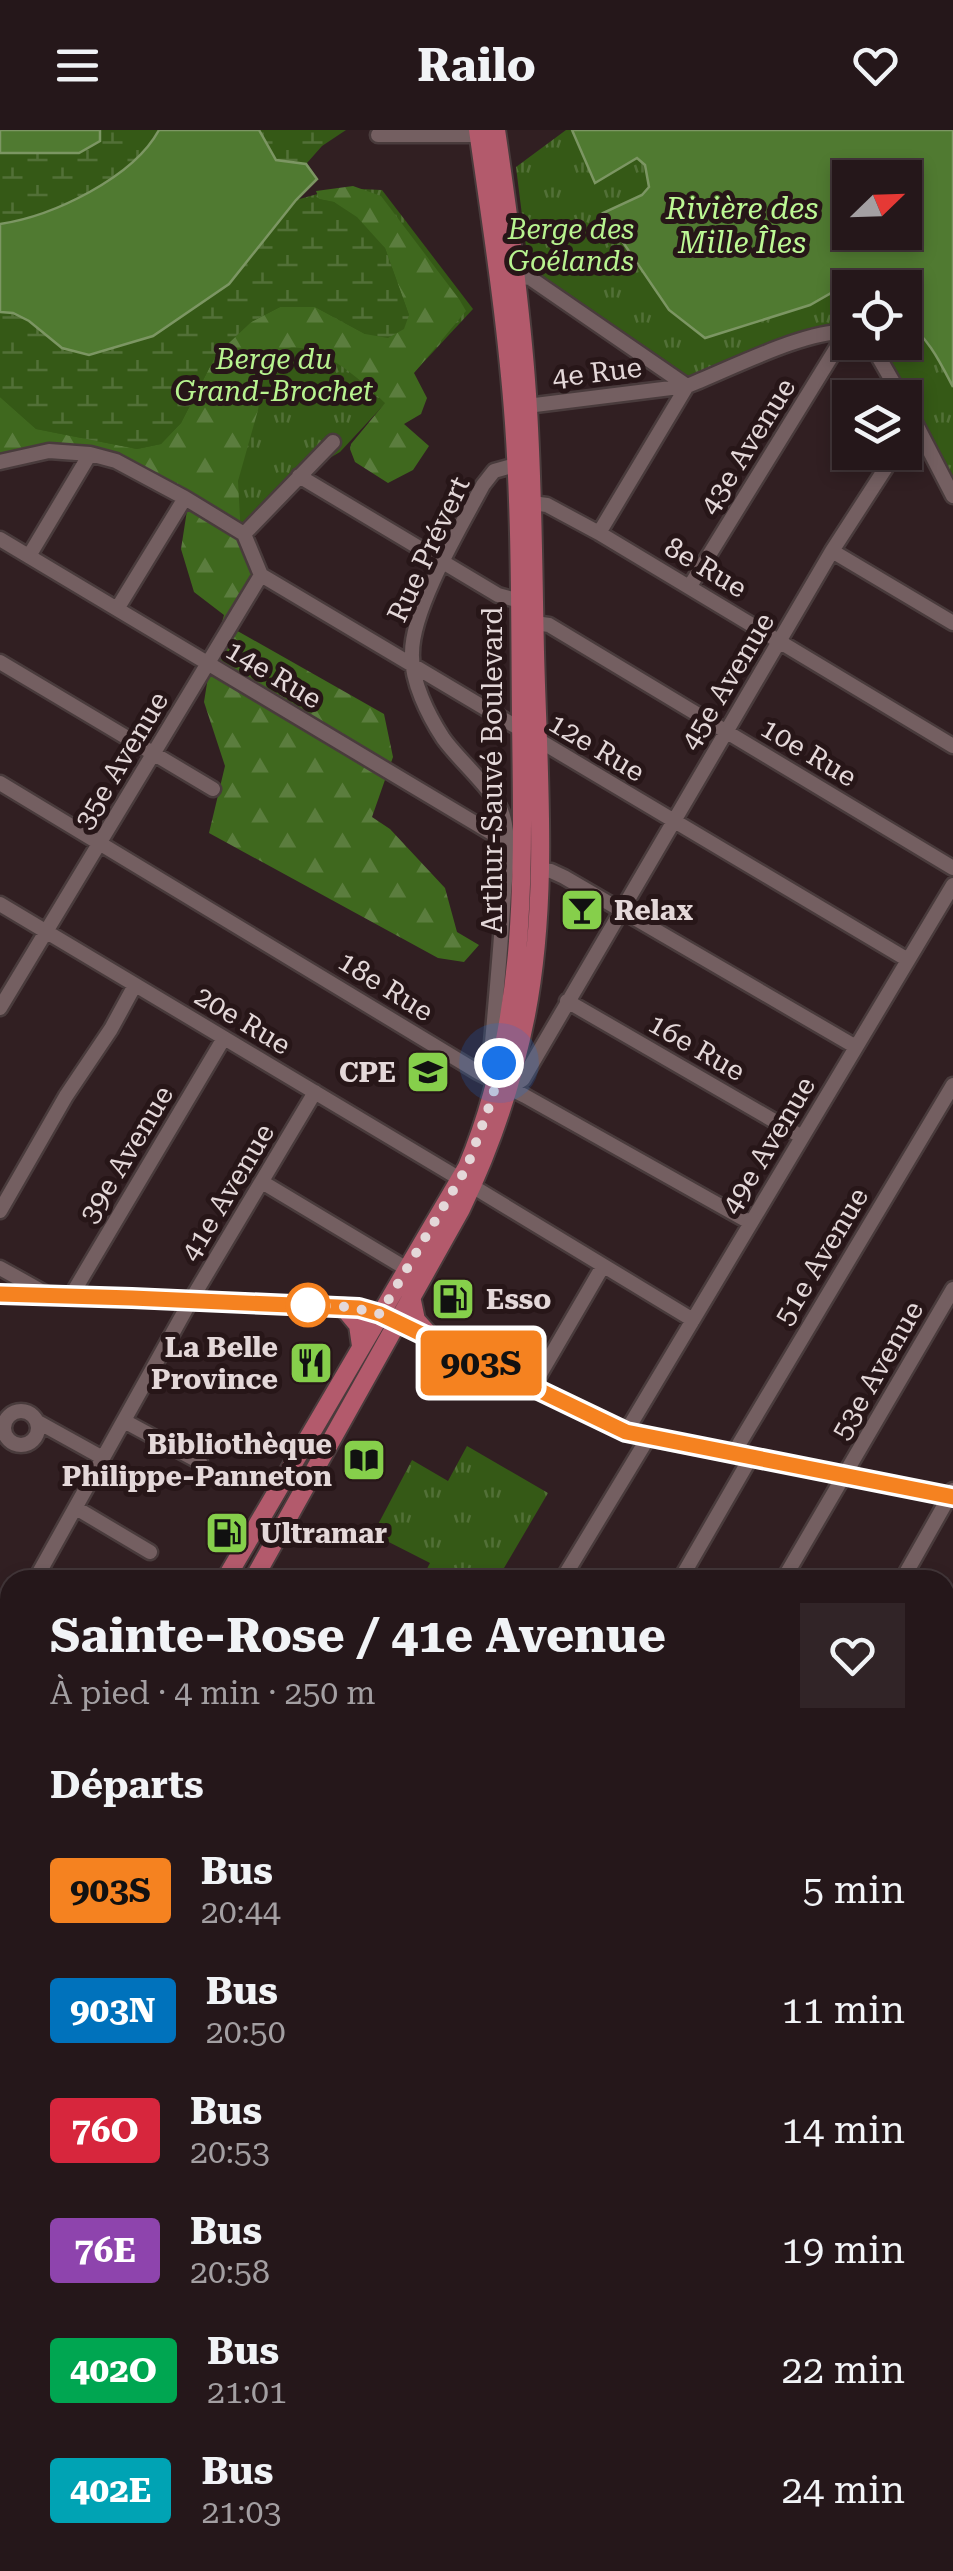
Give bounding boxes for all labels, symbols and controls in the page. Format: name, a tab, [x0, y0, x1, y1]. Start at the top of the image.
icon: menu	[50, 38, 105, 93]
icon: heart	[848, 38, 903, 93]
text: Railo	[417, 39, 536, 92]
north arrow	[832, 160, 922, 250]
map controls	[832, 160, 922, 470]
water label: Rivière des Mille Îles	[665, 191, 818, 260]
park label: Berge des Goélands	[507, 213, 634, 278]
button: locate	[832, 270, 922, 360]
park label: Berge du Grand-Brochet	[175, 343, 374, 408]
street label: 4e Rue	[550, 351, 644, 394]
street label: 43e Avenue	[693, 372, 802, 520]
button: layers	[832, 380, 922, 470]
street label: Rue Prévert	[380, 471, 477, 627]
street label: 8e Rue	[659, 530, 753, 605]
street label: Arthur-Sauvé Boulevard	[476, 607, 509, 933]
street label: 45e Avenue	[674, 607, 781, 756]
street label: 14e Rue	[220, 633, 327, 716]
street label: 35e Avenue	[68, 686, 175, 835]
street label: 12e Rue	[543, 706, 650, 789]
street label: 10e Rue	[755, 711, 862, 794]
bar icon: Relax	[559, 887, 605, 933]
place label: Relax	[614, 894, 694, 927]
street label: 18e Rue	[332, 944, 439, 1028]
street label: 20e Rue	[189, 979, 296, 1062]
street label: 16e Rue	[643, 1007, 751, 1088]
your location	[474, 1038, 524, 1088]
school or university icon: CPE	[405, 1049, 451, 1095]
place label: CPE	[339, 1056, 396, 1089]
street label: 49e Avenue	[715, 1071, 822, 1220]
street label: 39e Avenue	[73, 1080, 180, 1229]
street label: 41e Avenue	[174, 1118, 281, 1267]
street label: 51e Avenue	[768, 1182, 875, 1331]
fuel station icon: Esso	[430, 1276, 476, 1322]
place label: Esso	[486, 1283, 551, 1316]
unlabelled marker	[287, 1284, 329, 1326]
street label: 53e Avenue	[825, 1295, 930, 1445]
line badge: 903S	[411, 1330, 551, 1396]
place label: La Belle Province	[151, 1331, 278, 1396]
restaurant icon: La Belle Province	[288, 1340, 334, 1386]
text: 903S	[441, 1343, 521, 1384]
place label: Bibliothèque Philippe-Panneton	[62, 1428, 332, 1493]
library icon: Bibliothèque Philippe-Panneton	[341, 1437, 387, 1483]
fuel station icon: Ultramar	[204, 1510, 250, 1556]
place label: Ultramar	[260, 1517, 387, 1550]
button: heart	[800, 1603, 905, 1708]
text: Sainte-Rose / 41e Avenue	[50, 1608, 666, 1664]
text: À pied · 4 min · 250 m	[50, 1674, 376, 1712]
text: Départs	[50, 1763, 204, 1807]
text: Bus	[201, 1849, 273, 1893]
text: 5 min	[803, 1868, 905, 1912]
text: 903S	[70, 1870, 151, 1911]
text: 20:44	[201, 1893, 281, 1931]
text: Bus	[206, 1969, 278, 2013]
text: 11 min	[782, 1988, 905, 2032]
text: 903N	[70, 1990, 156, 2031]
text: 20:50	[206, 2013, 286, 2051]
text: Bus	[190, 2089, 262, 2133]
text: 14 min	[782, 2108, 905, 2152]
text: 76O	[71, 2110, 139, 2151]
text: 20:53	[190, 2133, 270, 2171]
text: Bus	[190, 2209, 262, 2253]
text: 19 min	[782, 2228, 905, 2272]
text: 76E	[74, 2230, 136, 2271]
text: 20:58	[190, 2253, 270, 2291]
text: Bus	[207, 2329, 279, 2373]
text: 22 min	[782, 2348, 905, 2392]
text: 402O	[70, 2350, 157, 2391]
text: 21:01	[207, 2373, 287, 2411]
text: Bus	[201, 2449, 273, 2493]
text: 24 min	[782, 2468, 905, 2512]
text: 402E	[70, 2470, 151, 2511]
text: 21:03	[201, 2493, 281, 2531]

